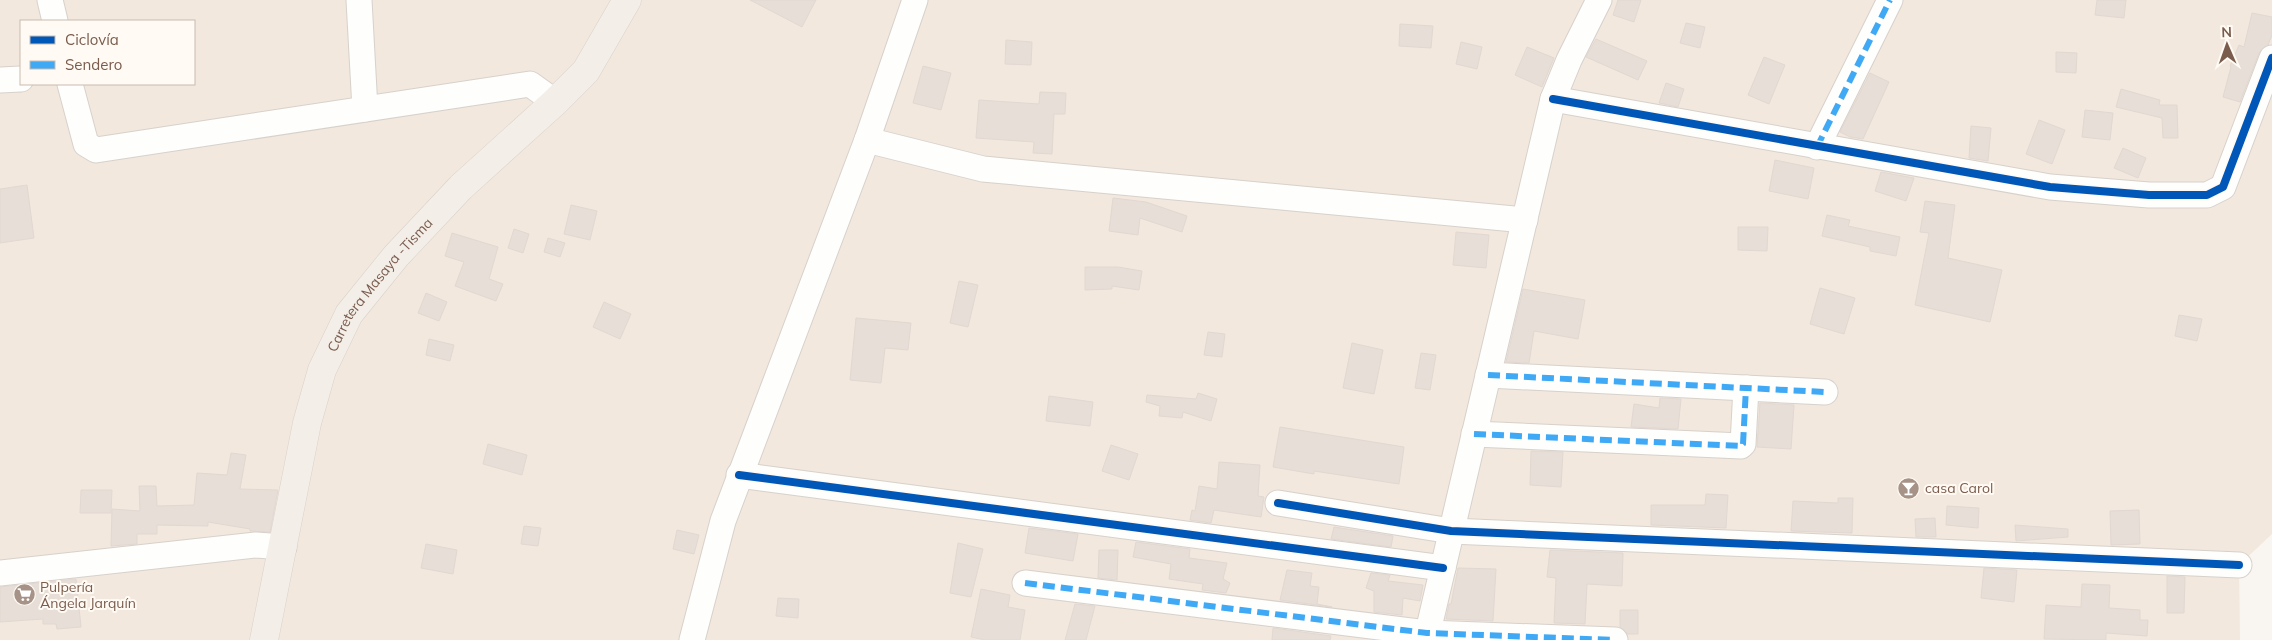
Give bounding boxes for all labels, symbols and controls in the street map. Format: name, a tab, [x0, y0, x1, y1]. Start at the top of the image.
legend	[20, 20, 195, 85]
north arrow	[2202, 20, 2252, 70]
text: N	[2221, 23, 2232, 41]
text: Ciclovía	[65, 30, 119, 49]
text: Sendero	[65, 55, 122, 74]
street label: Carretera Masaya -Tisma	[323, 214, 436, 355]
bar icon: casa Carol	[1897, 476, 1921, 500]
place label: casa Carol	[1925, 479, 1993, 497]
place label: Pulpería Ángela Jarquín	[40, 578, 136, 612]
supermarket icon: Pulpería Ángela Jarquín	[12, 583, 36, 607]

